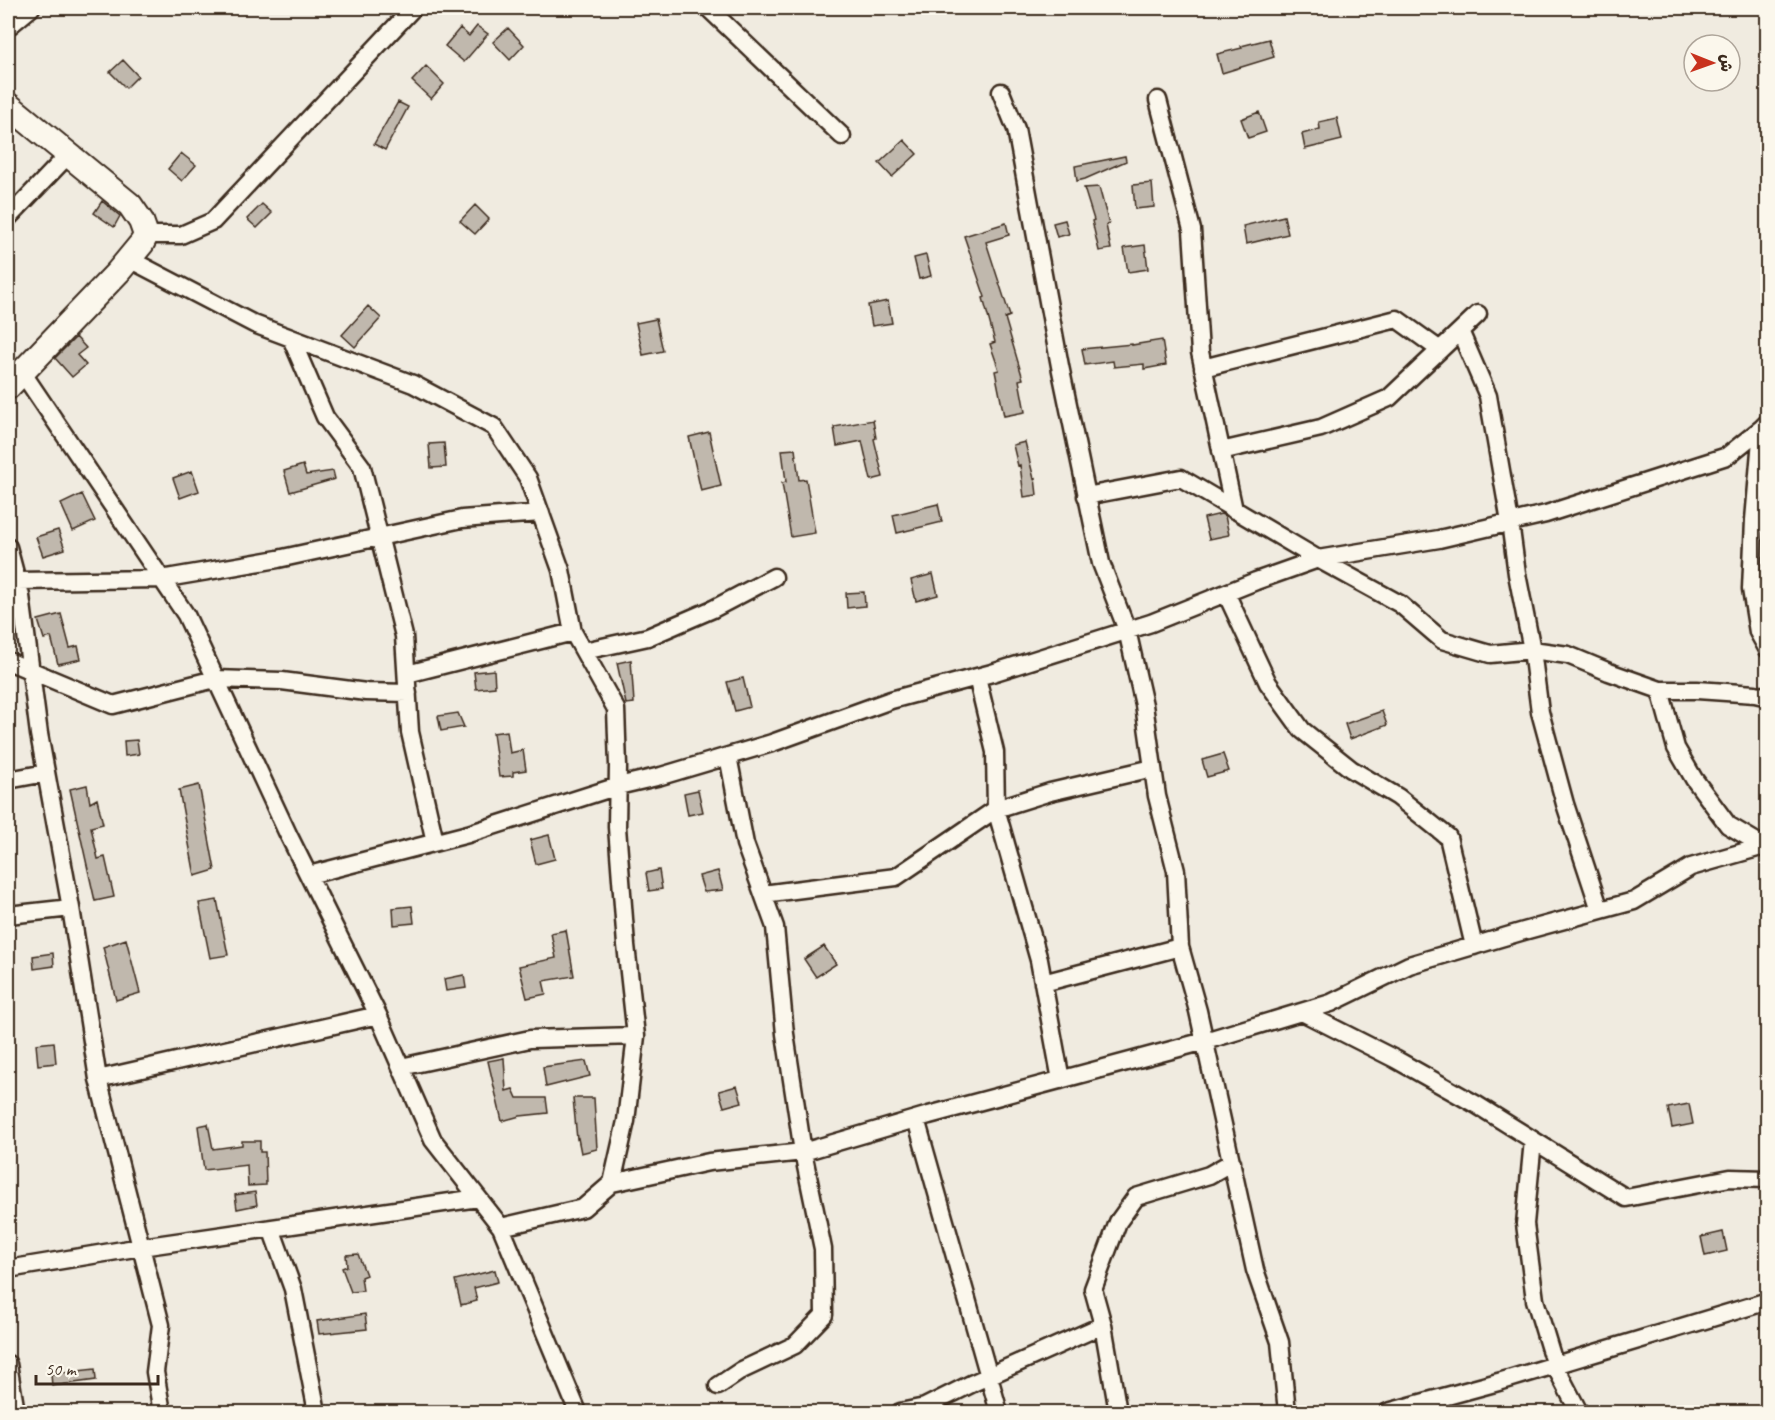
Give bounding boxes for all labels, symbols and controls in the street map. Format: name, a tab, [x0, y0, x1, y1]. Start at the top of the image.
north arrow	[1682, 33, 1742, 93]
text: ش	[1716, 54, 1736, 72]
scale bar	[36, 1348, 158, 1386]
text: 50 m	[45, 1358, 78, 1380]

